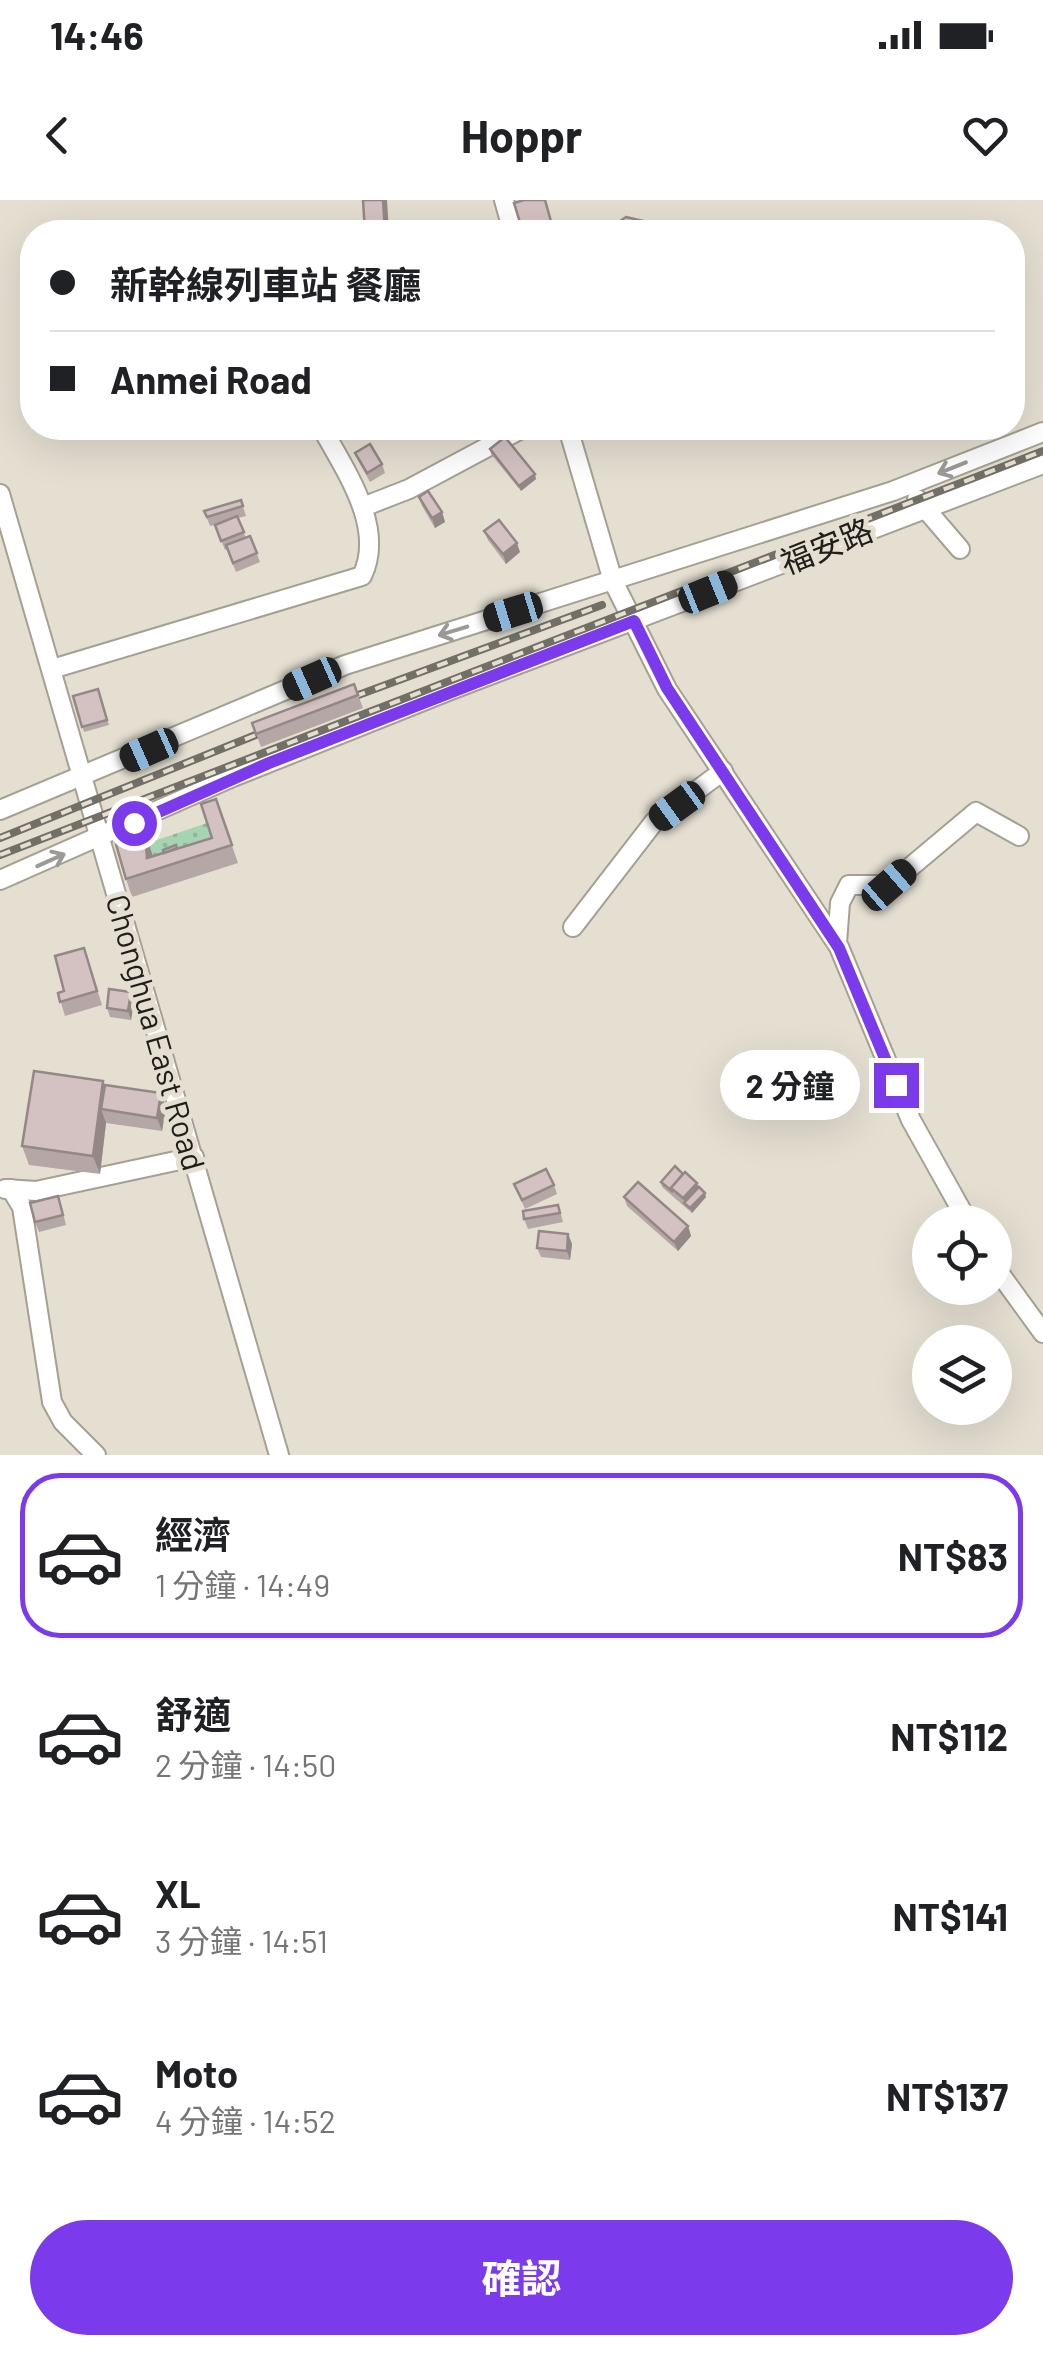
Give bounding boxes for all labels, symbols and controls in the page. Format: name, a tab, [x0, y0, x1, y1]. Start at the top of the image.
text: 14:46	[50, 12, 144, 58]
icon: back	[30, 108, 85, 163]
text: Hoppr	[461, 108, 582, 162]
icon: heart	[958, 108, 1013, 163]
text: 新幹線列車站 餐廳	[110, 261, 422, 307]
text: Anmei Road	[110, 356, 312, 402]
one-way arrow	[938, 461, 968, 479]
street label: 福安路	[774, 509, 878, 581]
car	[675, 567, 741, 617]
car	[480, 589, 546, 635]
one-way arrow	[438, 623, 470, 641]
car	[278, 653, 346, 705]
car	[115, 724, 183, 776]
car	[644, 776, 710, 836]
route start	[112, 801, 157, 846]
one-way arrow	[35, 850, 66, 868]
car	[857, 854, 921, 916]
street label: Chonghua East Road	[99, 890, 215, 1174]
callout: 2 分鐘	[721, 1050, 861, 1120]
route end	[874, 1063, 919, 1108]
text: 2 分鐘	[746, 1066, 834, 1104]
map controls	[912, 1205, 1012, 1425]
button: locate	[912, 1205, 1012, 1305]
button: layers	[912, 1325, 1012, 1425]
icon: car	[35, 1511, 125, 1601]
text: 經濟	[155, 1511, 231, 1557]
text: NT$83	[898, 1533, 1008, 1579]
text: 1 分鐘 · 14:49	[155, 1565, 330, 1603]
icon: car	[35, 1691, 125, 1781]
text: 舒適	[155, 1691, 231, 1737]
text: NT$112	[890, 1713, 1008, 1759]
text: 2 分鐘 · 14:50	[155, 1745, 336, 1783]
text: XL	[155, 1870, 201, 1916]
icon: car	[35, 1871, 125, 1961]
text: NT$141	[893, 1893, 1008, 1939]
text: 3 分鐘 · 14:51	[155, 1921, 328, 1959]
text: Moto	[155, 2050, 238, 2096]
icon: car	[35, 2051, 125, 2141]
text: NT$137	[886, 2073, 1008, 2119]
text: 4 分鐘 · 14:52	[155, 2101, 336, 2139]
button: 確認	[30, 2220, 1013, 2335]

